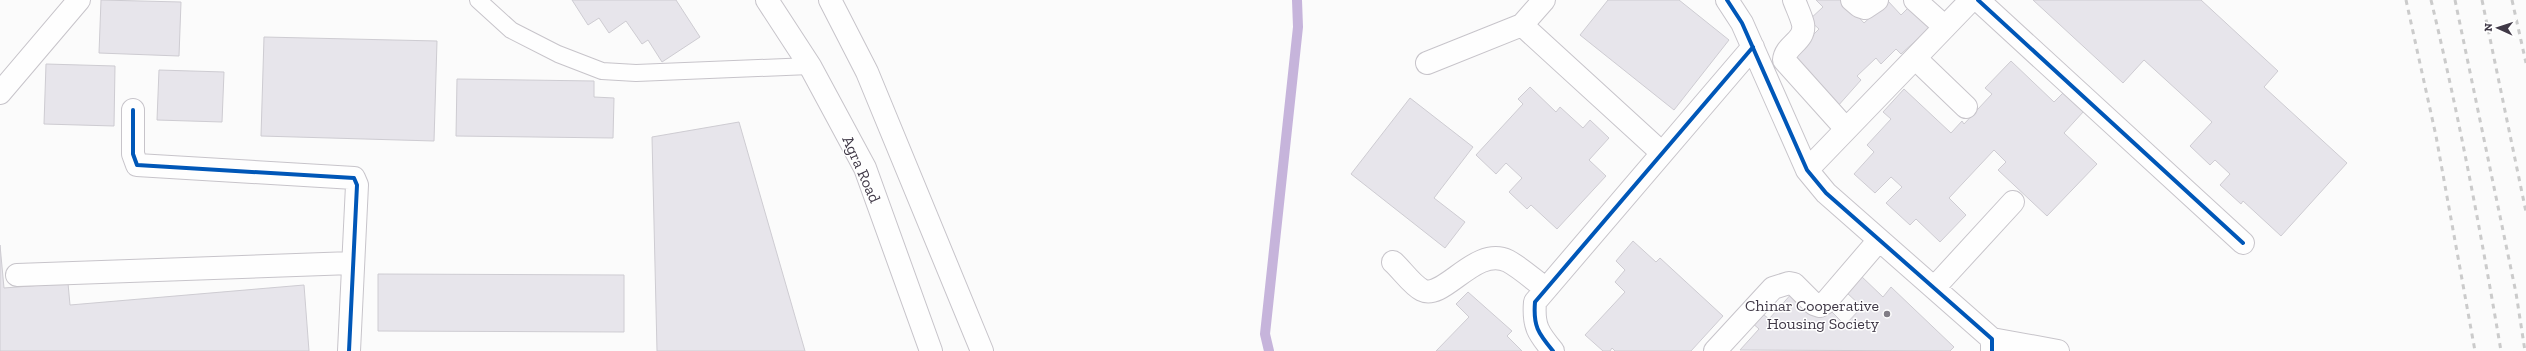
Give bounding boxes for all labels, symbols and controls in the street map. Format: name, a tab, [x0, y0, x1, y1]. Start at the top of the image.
north arrow	[2478, 8, 2518, 48]
text: N	[2482, 22, 2495, 32]
street label: Agra Road	[838, 133, 885, 206]
place label: Chinar Cooperative Housing Society	[1745, 296, 1880, 333]
marker: Chinar Cooperative Housing Society	[1882, 309, 1892, 319]

